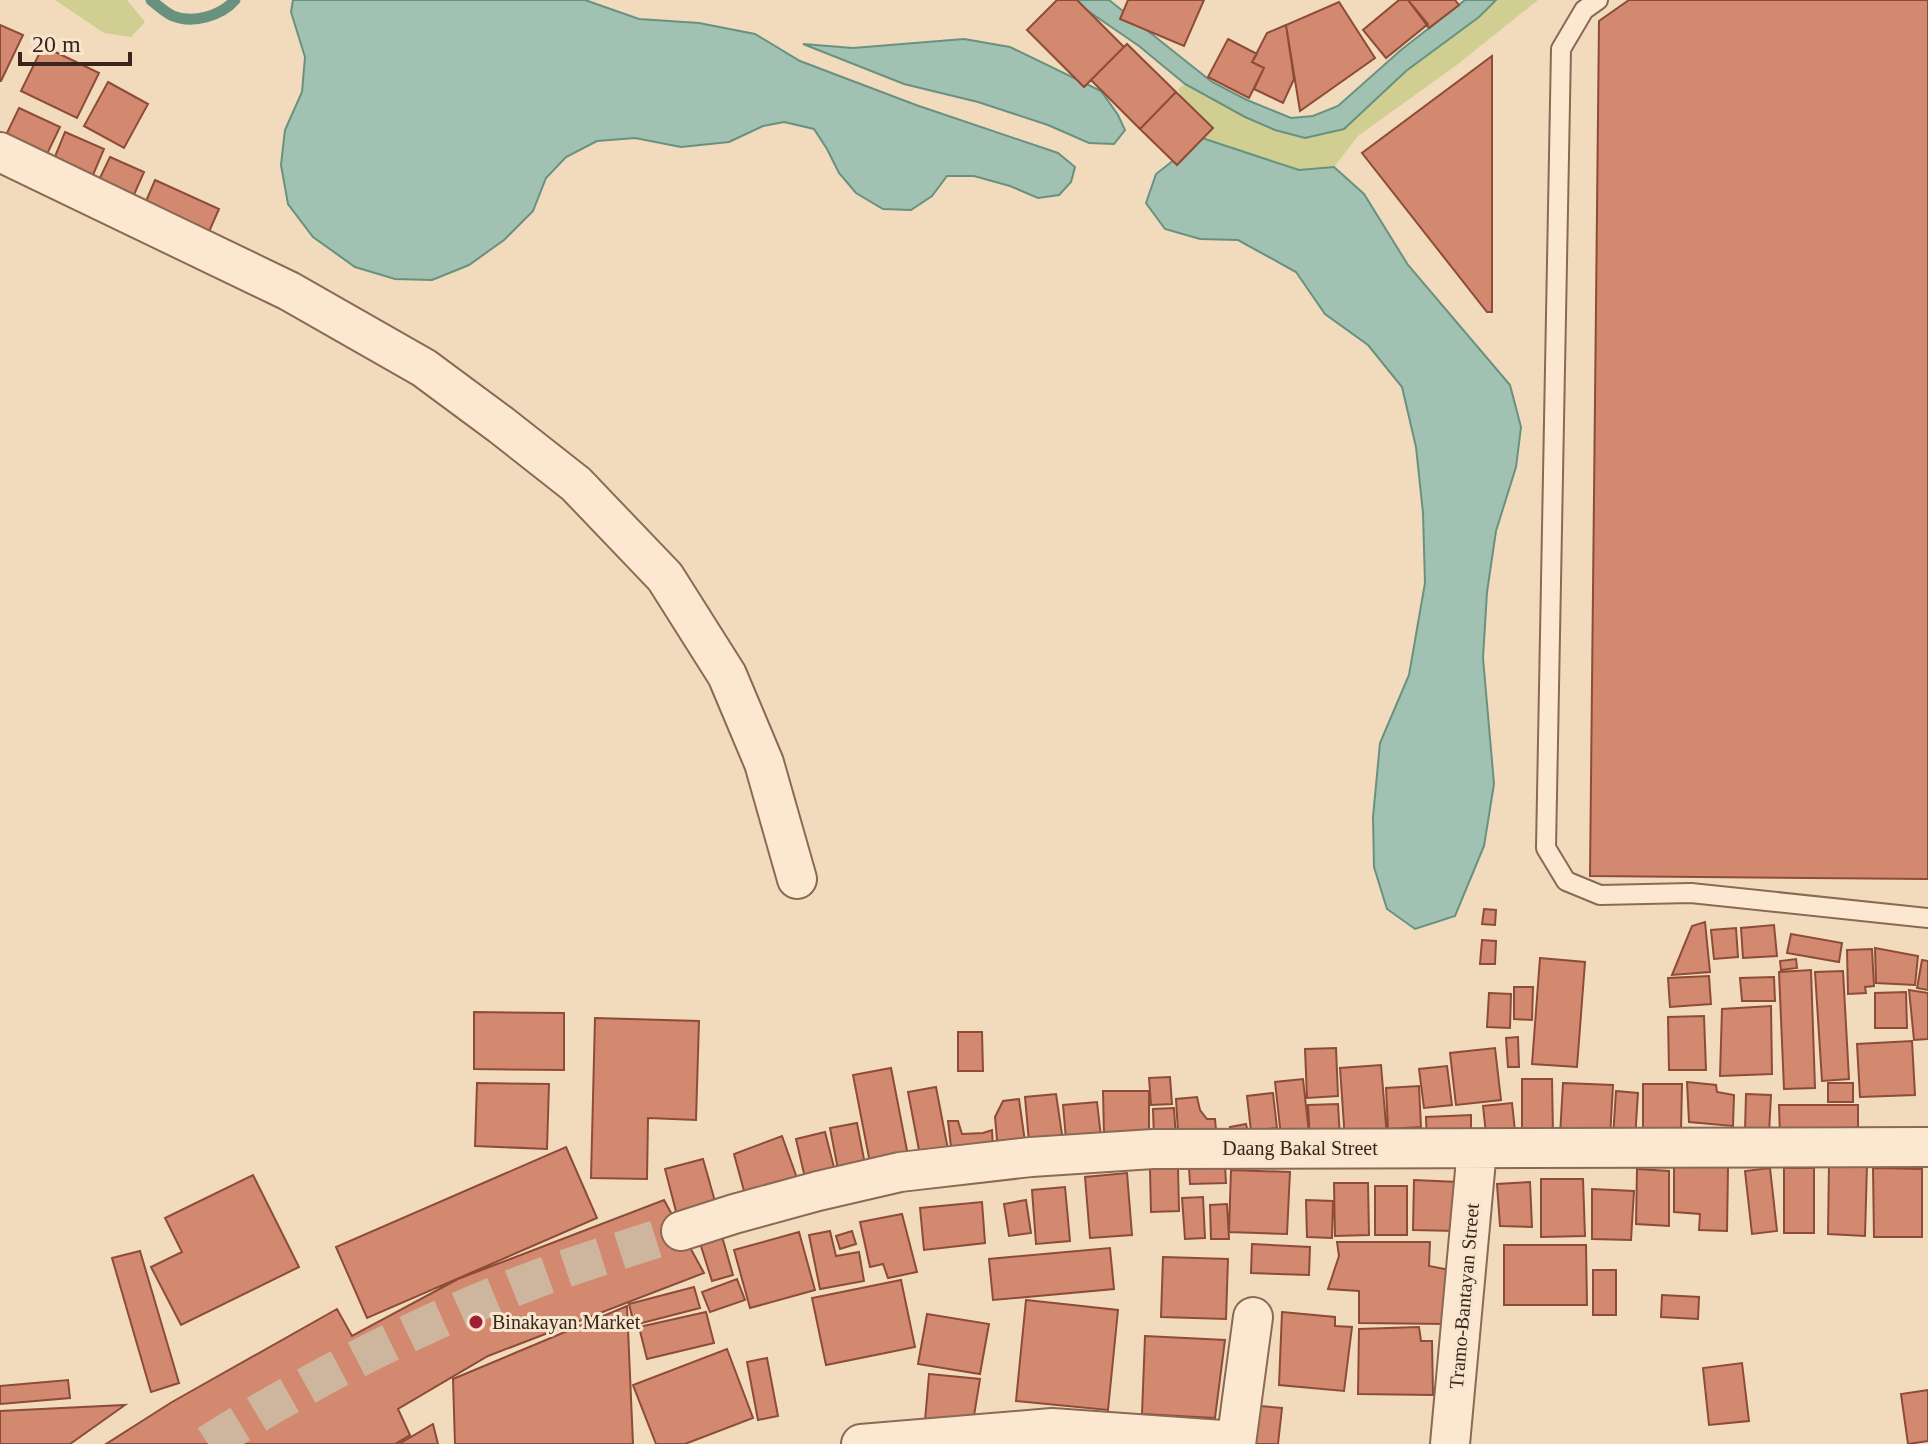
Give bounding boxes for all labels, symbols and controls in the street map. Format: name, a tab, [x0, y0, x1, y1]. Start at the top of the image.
scale bar	[20, 16, 130, 66]
text: 20 m	[32, 31, 81, 57]
street label: Daang Bakal Street	[1222, 1137, 1378, 1160]
street label: Tramo-Bantayan Street	[1445, 1202, 1484, 1390]
place label: Binakayan Market	[492, 1311, 641, 1334]
marker: Binakayan Market	[467, 1313, 485, 1331]

